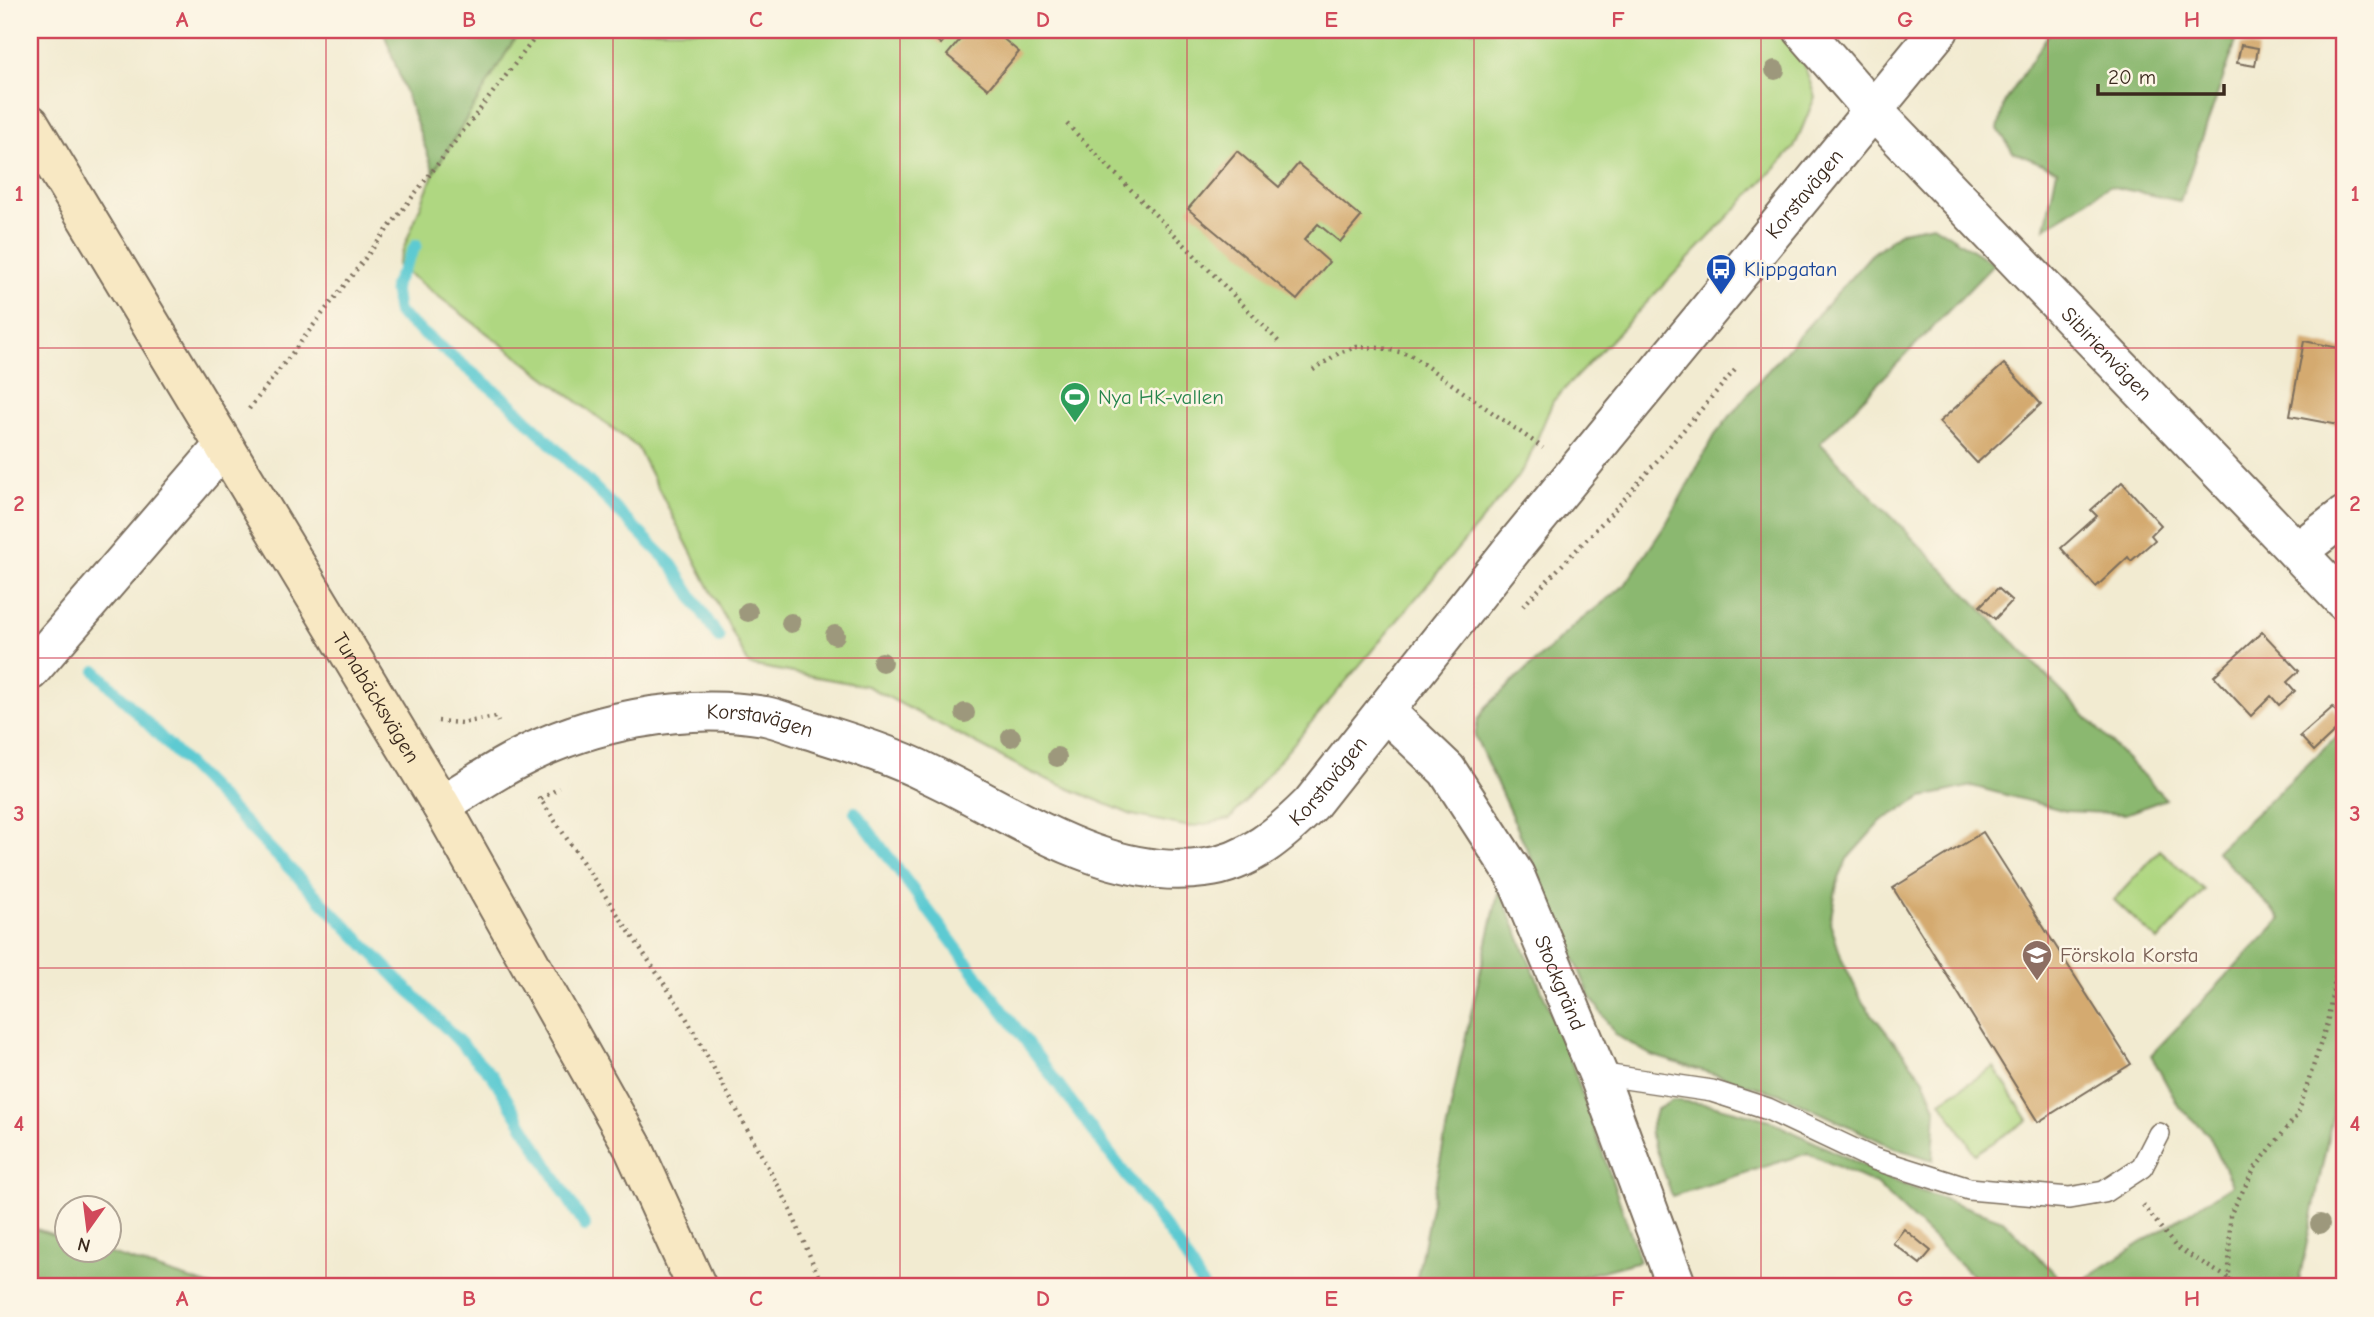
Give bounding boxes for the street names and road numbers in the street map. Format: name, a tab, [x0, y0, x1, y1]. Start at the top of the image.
street label: Korstavägen	[1760, 144, 1848, 244]
street label: Sibirienvägen	[2056, 302, 2157, 405]
street label: Tunabäcksvägen	[328, 628, 425, 767]
street label: Korstavägen	[706, 700, 816, 742]
street label: Korstavägen	[1284, 731, 1372, 831]
street label: Stockgränd	[1530, 932, 1590, 1034]

